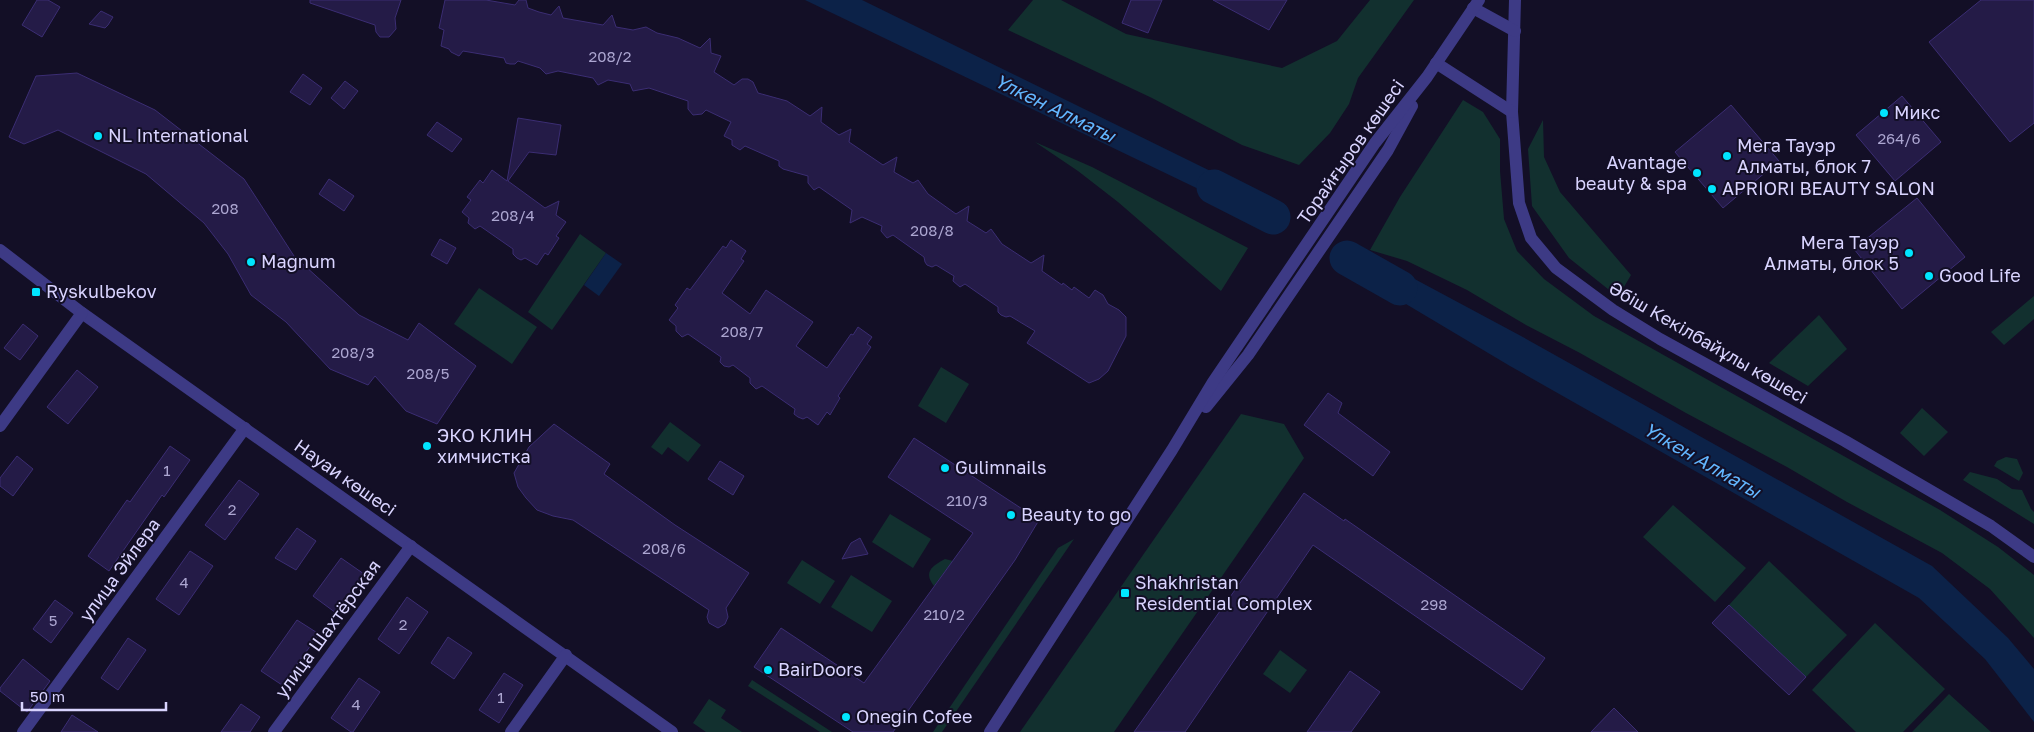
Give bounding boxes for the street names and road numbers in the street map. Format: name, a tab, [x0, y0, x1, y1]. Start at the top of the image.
street label: Торайғыров көшесі	[1292, 75, 1408, 228]
street label: Әбіш Кекілбайұлы көшесі	[1605, 276, 1812, 409]
street label: Науаи көшесі	[290, 434, 401, 520]
street label: улица Эйлера	[74, 513, 164, 625]
street label: улица Шахтёрская	[270, 555, 385, 702]

